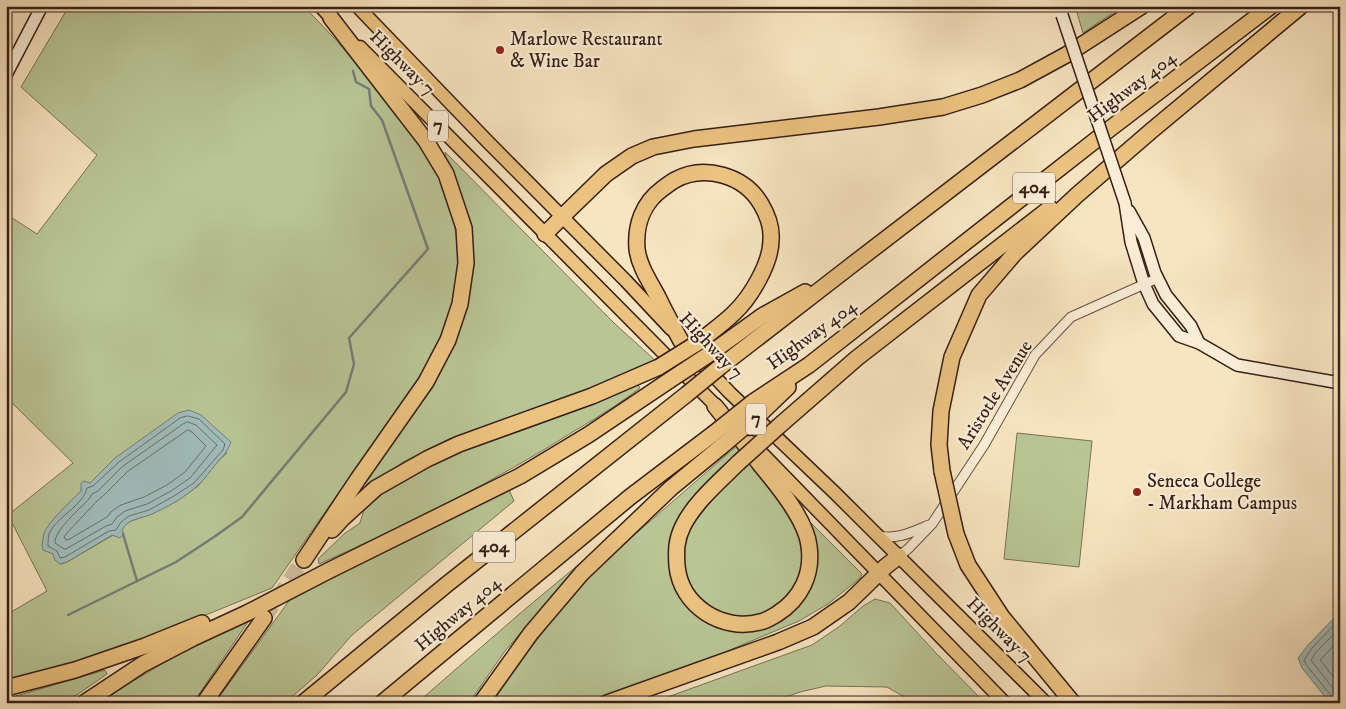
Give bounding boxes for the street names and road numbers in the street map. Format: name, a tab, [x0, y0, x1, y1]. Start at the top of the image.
street label: Highway 7	[364, 25, 440, 101]
street label: Highway 404	[1083, 46, 1182, 128]
road number: 7	[428, 110, 448, 142]
road number: 404	[1013, 172, 1055, 204]
street label: Highway 404	[763, 294, 862, 375]
street label: Highway 7	[674, 308, 748, 384]
street label: Aristotle Avenue	[952, 336, 1038, 454]
road number: 7	[746, 404, 766, 434]
road number: 404	[473, 532, 515, 562]
street label: Highway 404	[410, 571, 506, 657]
street label: Highway 7	[961, 592, 1037, 668]

